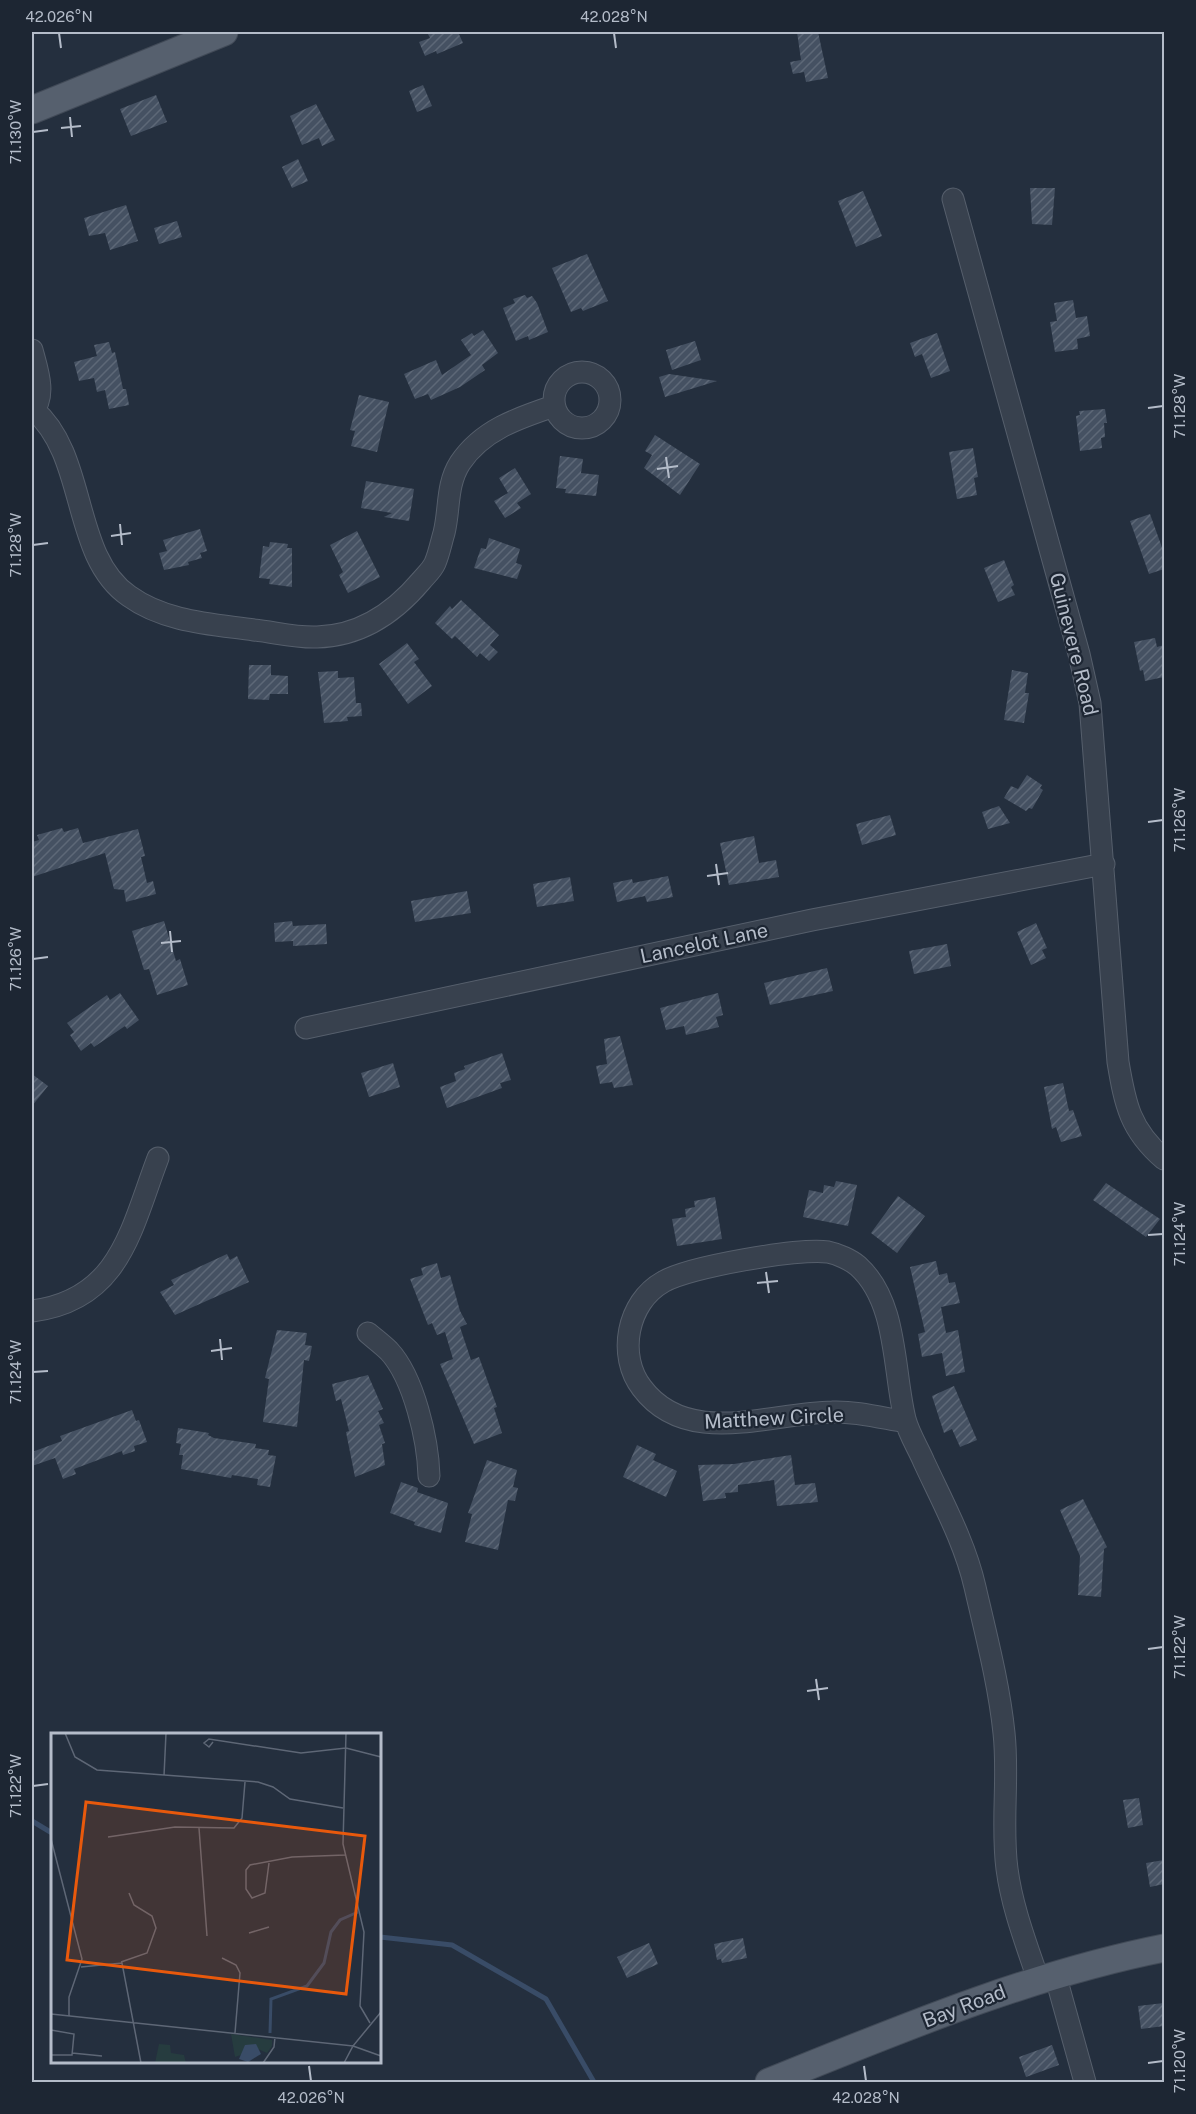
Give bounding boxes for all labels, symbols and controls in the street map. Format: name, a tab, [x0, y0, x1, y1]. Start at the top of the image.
text: 42.026°N	[25, 8, 93, 25]
text: 42.028°N	[580, 8, 648, 25]
text: 71.130°W	[7, 100, 24, 164]
text: 71.128°W	[1171, 374, 1188, 438]
text: 71.128°W	[7, 513, 24, 577]
street label: Guinevere Road	[1045, 570, 1103, 718]
text: 71.126°W	[1171, 788, 1188, 852]
street label: Lancelot Lane	[638, 918, 770, 968]
text: 71.126°W	[7, 927, 24, 991]
text: 71.124°W	[1171, 1202, 1188, 1266]
text: 71.124°W	[7, 1340, 24, 1404]
street label: Matthew Circle	[703, 1402, 845, 1434]
text: 71.122°W	[1171, 1615, 1188, 1679]
inset map	[51, 1733, 381, 2063]
text: 71.122°W	[7, 1754, 24, 1818]
street label: Bay Road	[919, 1979, 1009, 2033]
text: 71.120°W	[1171, 2029, 1188, 2093]
text: 42.026°N	[277, 2089, 345, 2106]
text: 42.028°N	[832, 2089, 900, 2106]

